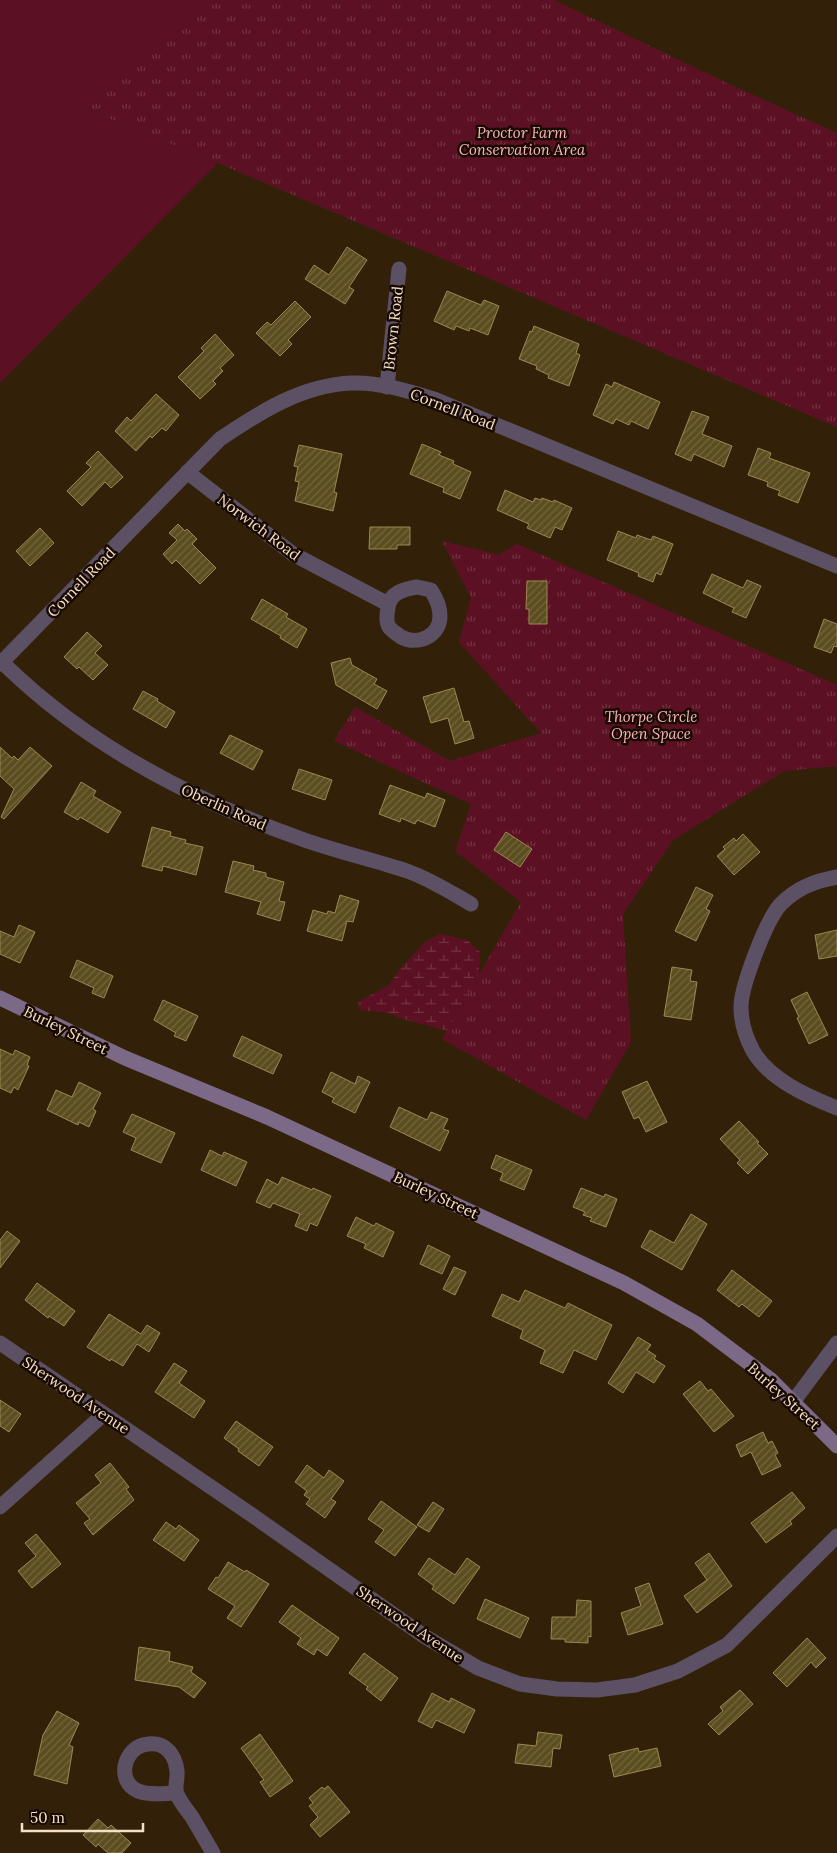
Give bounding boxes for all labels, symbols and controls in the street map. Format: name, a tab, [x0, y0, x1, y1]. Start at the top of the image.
park label: Proctor Farm Conservation Area	[459, 123, 586, 159]
street label: Brown Road	[379, 285, 407, 371]
street label: Cornell Road	[408, 384, 498, 434]
street label: Norwich Road	[214, 490, 304, 564]
street label: Cornell Road	[43, 543, 119, 621]
park label: Thorpe Circle Open Space	[605, 707, 697, 743]
street label: Oberlin Road	[178, 780, 270, 834]
street label: Burley Street	[21, 1001, 111, 1059]
street label: Burley Street	[391, 1167, 481, 1223]
street label: Sherwood Avenue	[19, 1352, 133, 1438]
street label: Burley Street	[744, 1358, 824, 1434]
street label: Sherwood Avenue	[353, 1581, 467, 1667]
scale bar	[22, 1800, 144, 1832]
text: 50 m	[30, 1808, 65, 1827]

